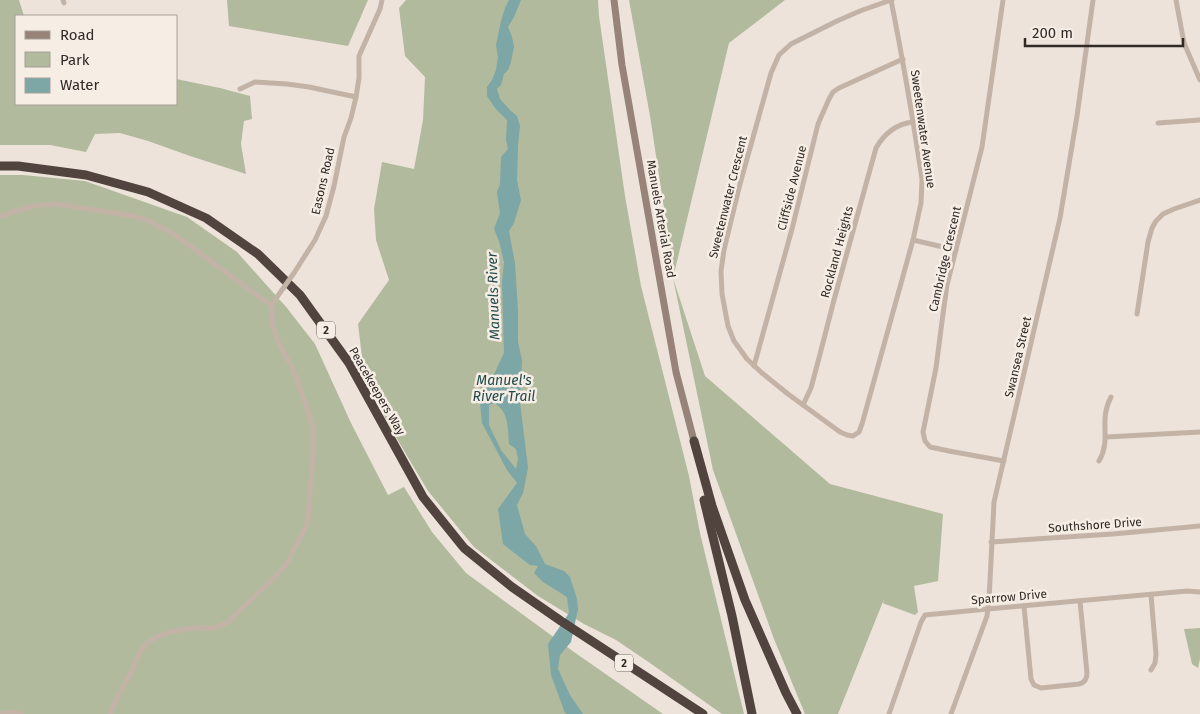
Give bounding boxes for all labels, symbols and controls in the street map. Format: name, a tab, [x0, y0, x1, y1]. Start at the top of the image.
legend	[15, 15, 178, 105]
scale bar	[1025, 15, 1182, 47]
text: 200 m	[1032, 24, 1073, 42]
text: Road	[60, 26, 95, 44]
text: Park	[60, 51, 90, 69]
street label: Sweetenwater Avenue	[908, 69, 938, 189]
text: Water	[60, 76, 99, 94]
street label: Sweetenwater Crescent	[706, 134, 750, 260]
street label: Cliffside Avenue	[775, 144, 809, 232]
street label: Easons Road	[308, 146, 338, 216]
street label: Manuels Arterial Road	[644, 159, 678, 279]
street label: Rockland Heights	[818, 204, 856, 300]
street label: Cambridge Crescent	[926, 204, 964, 313]
water label: Manuels River	[483, 251, 504, 340]
street label: Swansea Street	[1002, 314, 1034, 399]
road number: 2	[317, 322, 335, 338]
street label: Peacekeepers Way	[346, 344, 408, 438]
water label: Manuel's River Trail	[473, 372, 535, 405]
street label: Southshore Drive	[1048, 515, 1142, 535]
street label: Sparrow Drive	[971, 587, 1047, 607]
road number: 2	[615, 654, 633, 671]

